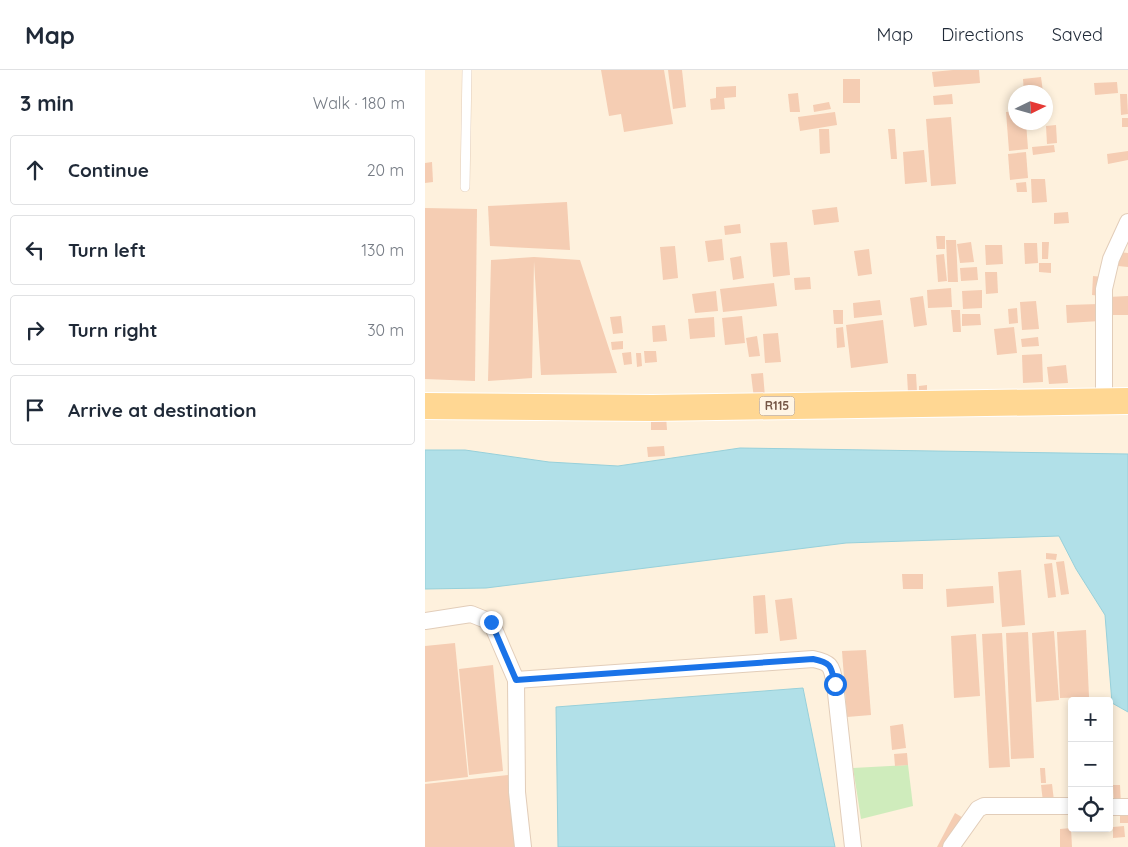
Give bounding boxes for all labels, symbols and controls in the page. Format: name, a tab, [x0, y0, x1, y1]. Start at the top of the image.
text: Map	[25, 20, 75, 50]
text: Map	[876, 23, 913, 46]
text: Directions	[941, 23, 1024, 46]
text: Saved	[1052, 23, 1103, 46]
north arrow	[1008, 85, 1053, 130]
text: 3 min	[20, 90, 74, 116]
text: Walk · 180 m	[313, 93, 405, 113]
icon: ahead	[21, 156, 49, 184]
text: Continue	[68, 158, 149, 182]
text: 20 m	[367, 160, 404, 180]
icon: left	[21, 236, 49, 264]
text: Turn left	[68, 238, 146, 262]
text: 130 m	[361, 240, 404, 260]
icon: right	[21, 316, 49, 344]
text: Turn right	[68, 318, 157, 342]
text: 30 m	[367, 320, 404, 340]
icon: arrive	[21, 396, 49, 424]
road number: R115	[759, 396, 795, 416]
text: Arrive at destination	[68, 398, 257, 422]
route end	[480, 611, 503, 634]
route start	[824, 673, 847, 696]
map controls	[1068, 697, 1113, 832]
button: +	[1068, 697, 1113, 742]
button: −	[1068, 742, 1113, 787]
button: locate	[1068, 787, 1113, 832]

